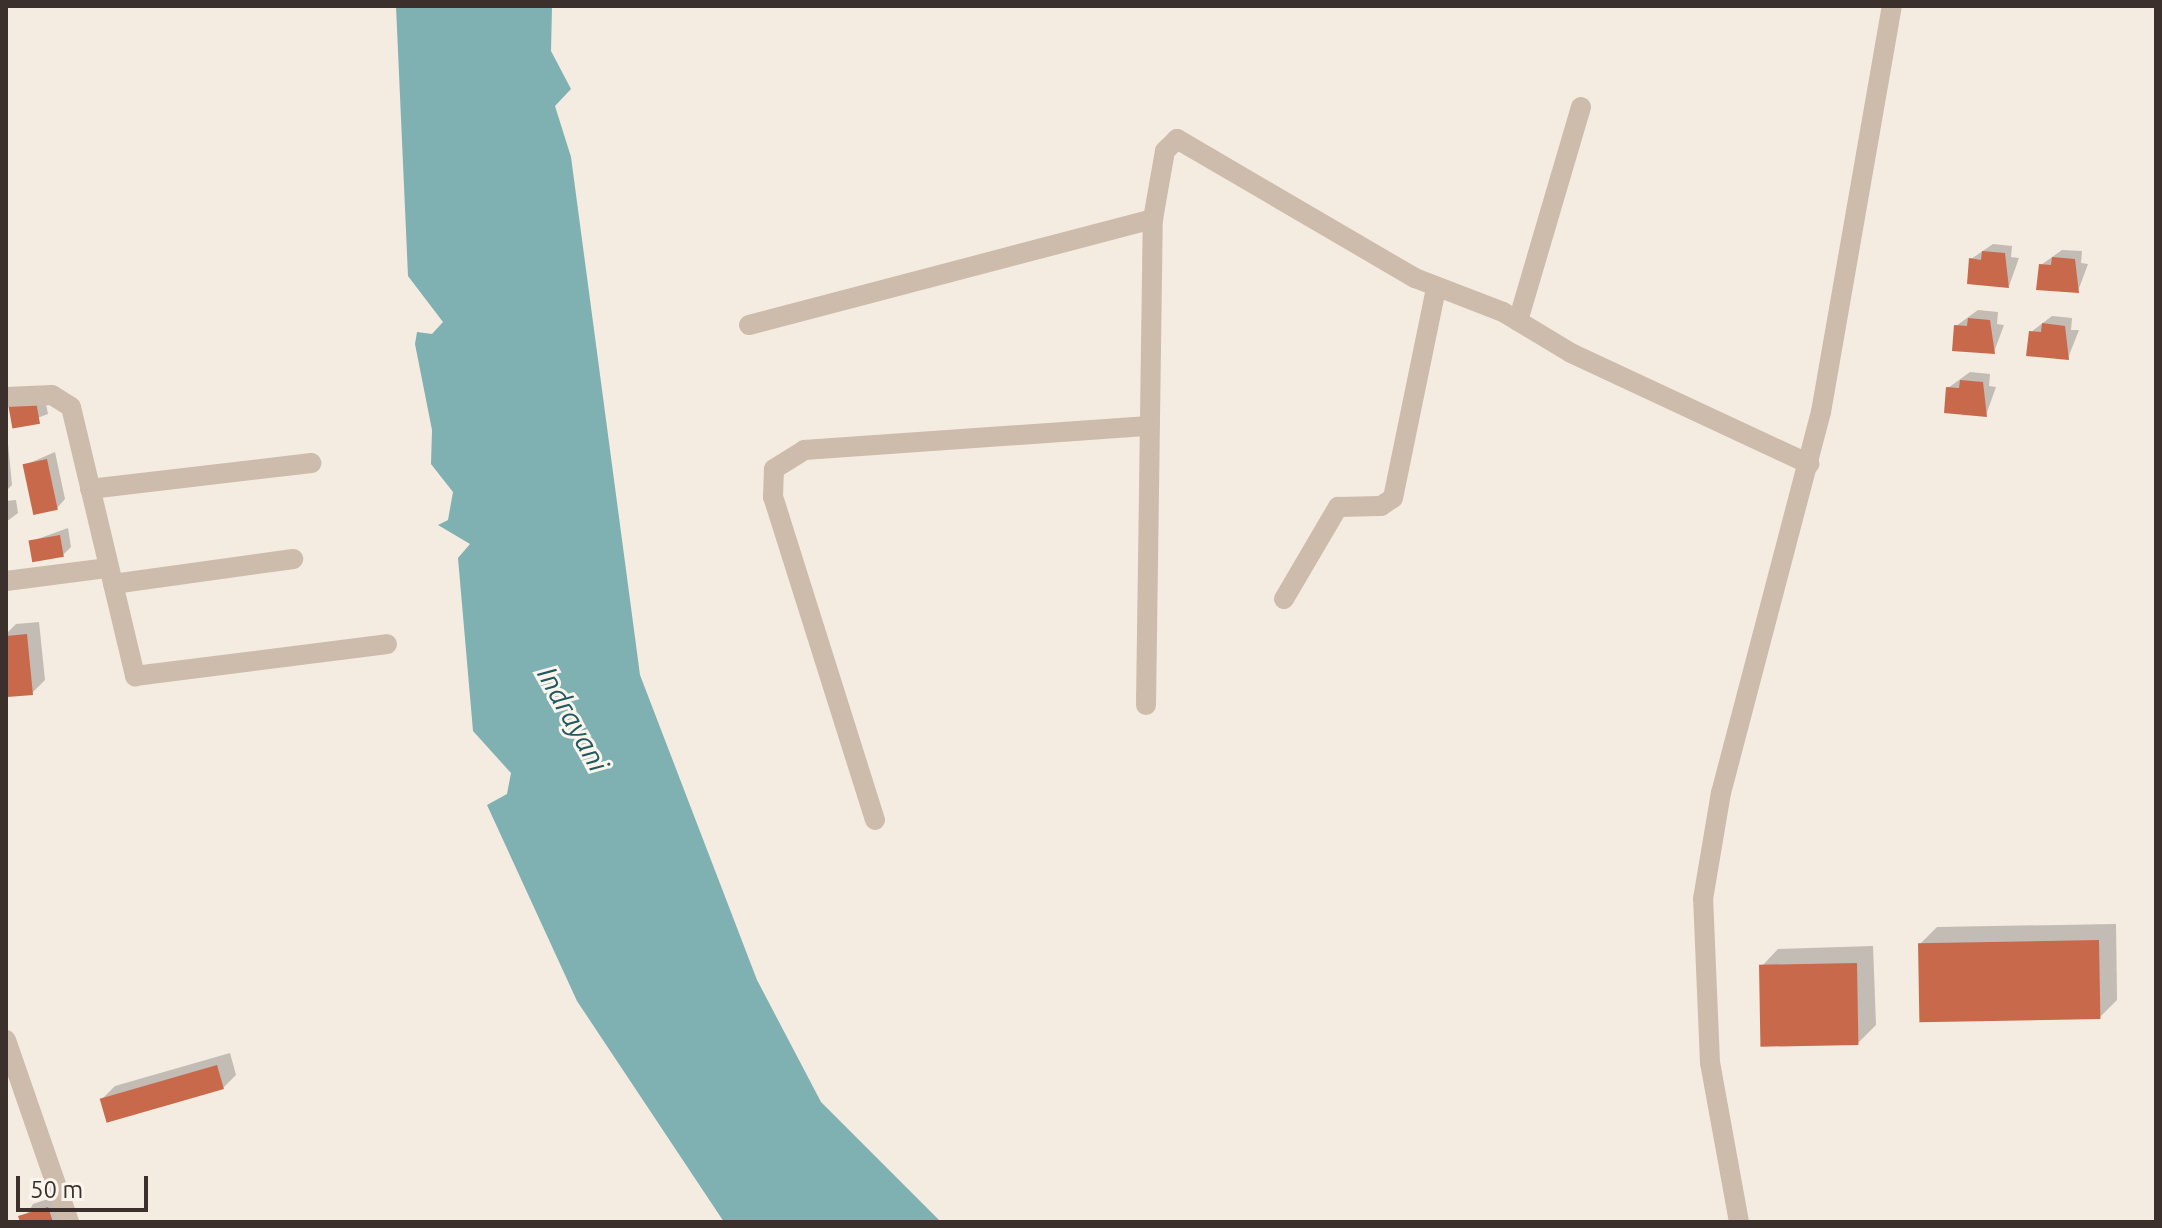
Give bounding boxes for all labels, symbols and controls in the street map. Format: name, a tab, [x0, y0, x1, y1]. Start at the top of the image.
water label: Indrayani	[530, 661, 616, 777]
scale bar	[20, 1160, 152, 1210]
text: 50 m	[30, 1176, 83, 1203]

